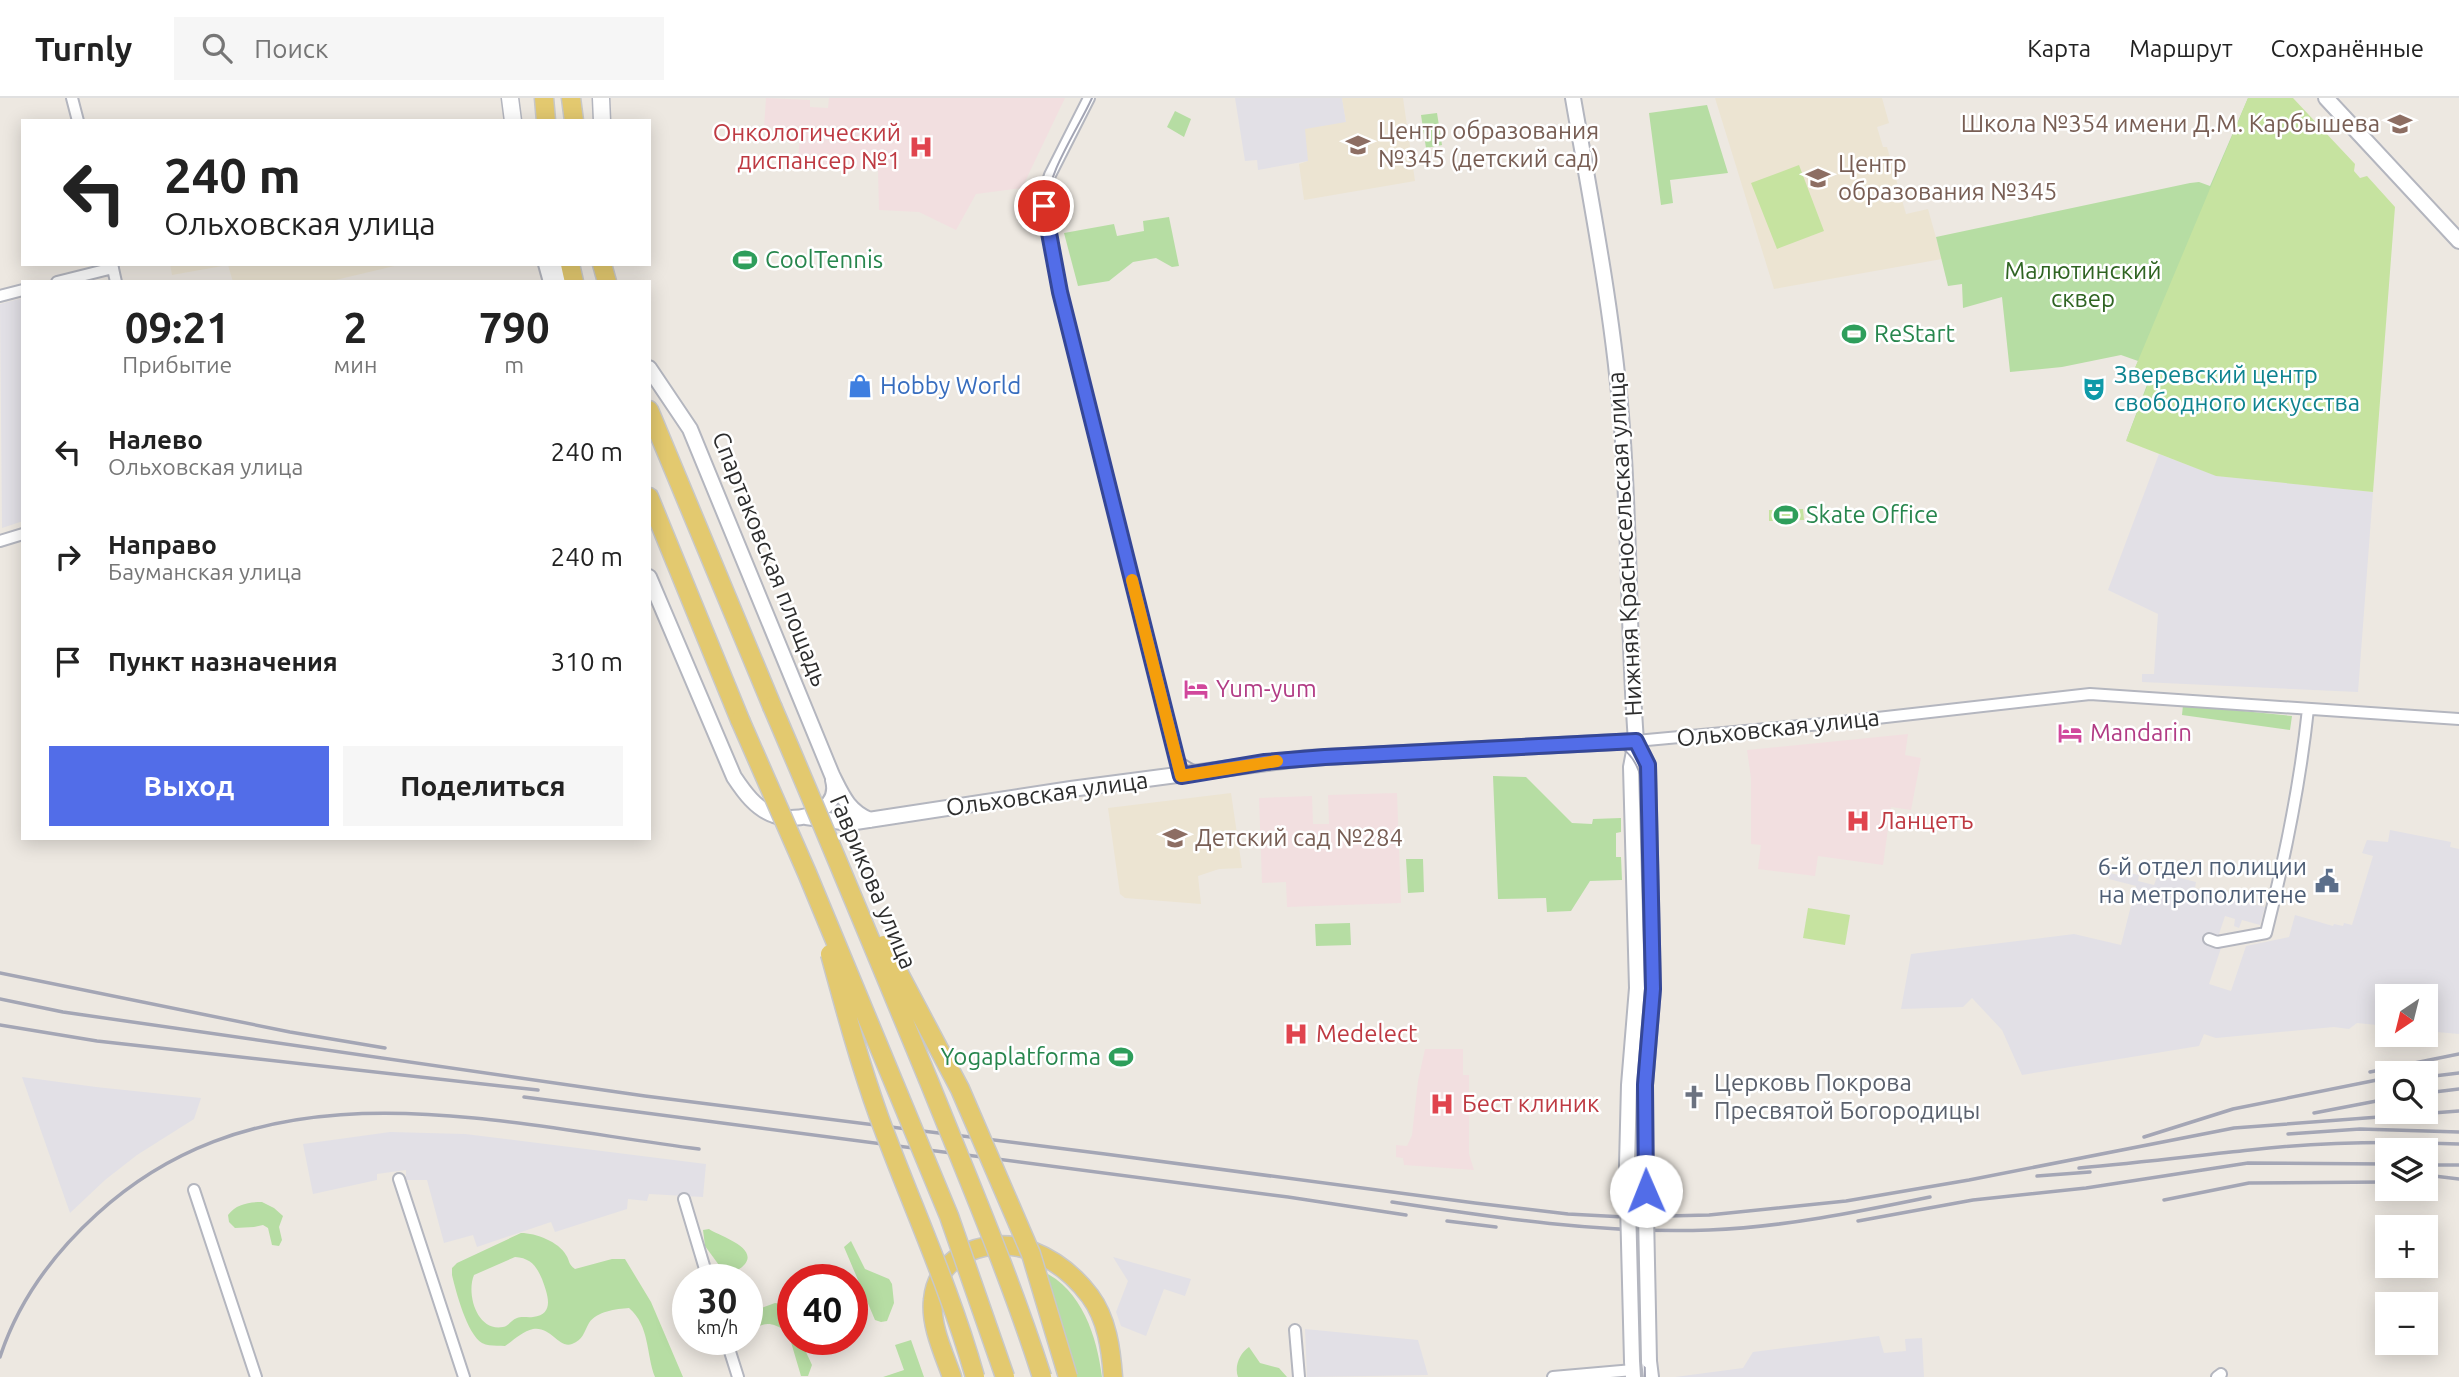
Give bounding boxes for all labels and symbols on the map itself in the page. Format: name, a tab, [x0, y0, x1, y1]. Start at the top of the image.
place label: Школа №354 имени Д.М. Карбышева	[1961, 110, 2380, 137]
school or university icon: Школа №354 имени Д.М. Карбышева	[2386, 110, 2414, 138]
place label: Центр образования №345 (детский сад)	[1378, 117, 1599, 172]
place label: Онкологический диспансер №1	[713, 119, 901, 174]
school or university icon: Центр образования №345 (детский сад)	[1344, 131, 1372, 159]
hospital icon: Онкологический диспансер №1	[907, 133, 935, 161]
place label: Центр образования №345	[1838, 150, 2057, 205]
school or university icon: Центр образования №345	[1804, 164, 1832, 192]
pin	[1014, 176, 1074, 236]
sports icon: CoolTennis	[731, 246, 759, 274]
place label: CoolTennis	[765, 246, 883, 273]
park label: Малютинский сквер	[2004, 257, 2162, 312]
sports icon: ReStart	[1840, 320, 1868, 348]
place label: ReStart	[1874, 320, 1956, 347]
place label: Зверевский центр свободного искусства	[2114, 361, 2360, 416]
street label: Нижняя Красносельская улица	[1602, 371, 1647, 717]
shop icon: Hobby World	[846, 372, 874, 400]
place label: Hobby World	[880, 372, 1021, 399]
theatre icon: Зверевский центр свободного искусства	[2080, 375, 2108, 403]
street label: Спартаковская площадь	[707, 428, 834, 690]
sports icon: Skate Office	[1772, 501, 1800, 529]
place label: Skate Office	[1806, 501, 1938, 528]
hotel icon: Yum-yum	[1182, 675, 1210, 703]
place label: Yum-yum	[1216, 675, 1317, 702]
street label: Ольховская улица	[1675, 703, 1881, 752]
hotel icon: Mandarin	[2056, 719, 2084, 747]
place label: Mandarin	[2090, 719, 2192, 746]
street label: Ольховская улица	[944, 766, 1150, 821]
street label: Гаврикова улица	[825, 791, 922, 973]
hospital icon: Ланцетъ	[1844, 807, 1872, 835]
place label: Ланцетъ	[1878, 807, 1973, 834]
school or university icon: Детский сад №284	[1161, 824, 1189, 852]
place label: Детский сад №284	[1195, 824, 1403, 851]
place label: 6-й отдел полиции на метрополитене	[2097, 853, 2307, 908]
public building icon: 6-й отдел полиции на метрополитене	[2313, 867, 2341, 895]
north arrow	[2375, 984, 2438, 1046]
hospital icon: Medelect	[1282, 1020, 1310, 1048]
place label: Medelect	[1316, 1020, 1418, 1047]
place label: Yogaplatforma	[941, 1043, 1101, 1070]
sports icon: Yogaplatforma	[1107, 1043, 1135, 1071]
place label: Церковь Покрова Пресвятой Богородицы	[1714, 1069, 1980, 1124]
church icon: Церковь Покрова Пресвятой Богородицы	[1680, 1083, 1708, 1111]
hospital icon: Бест клиник	[1428, 1090, 1456, 1118]
place label: Бест клиник	[1462, 1090, 1599, 1117]
position arrow	[1609, 1154, 1683, 1228]
speed limit sign: 40	[777, 1264, 868, 1355]

